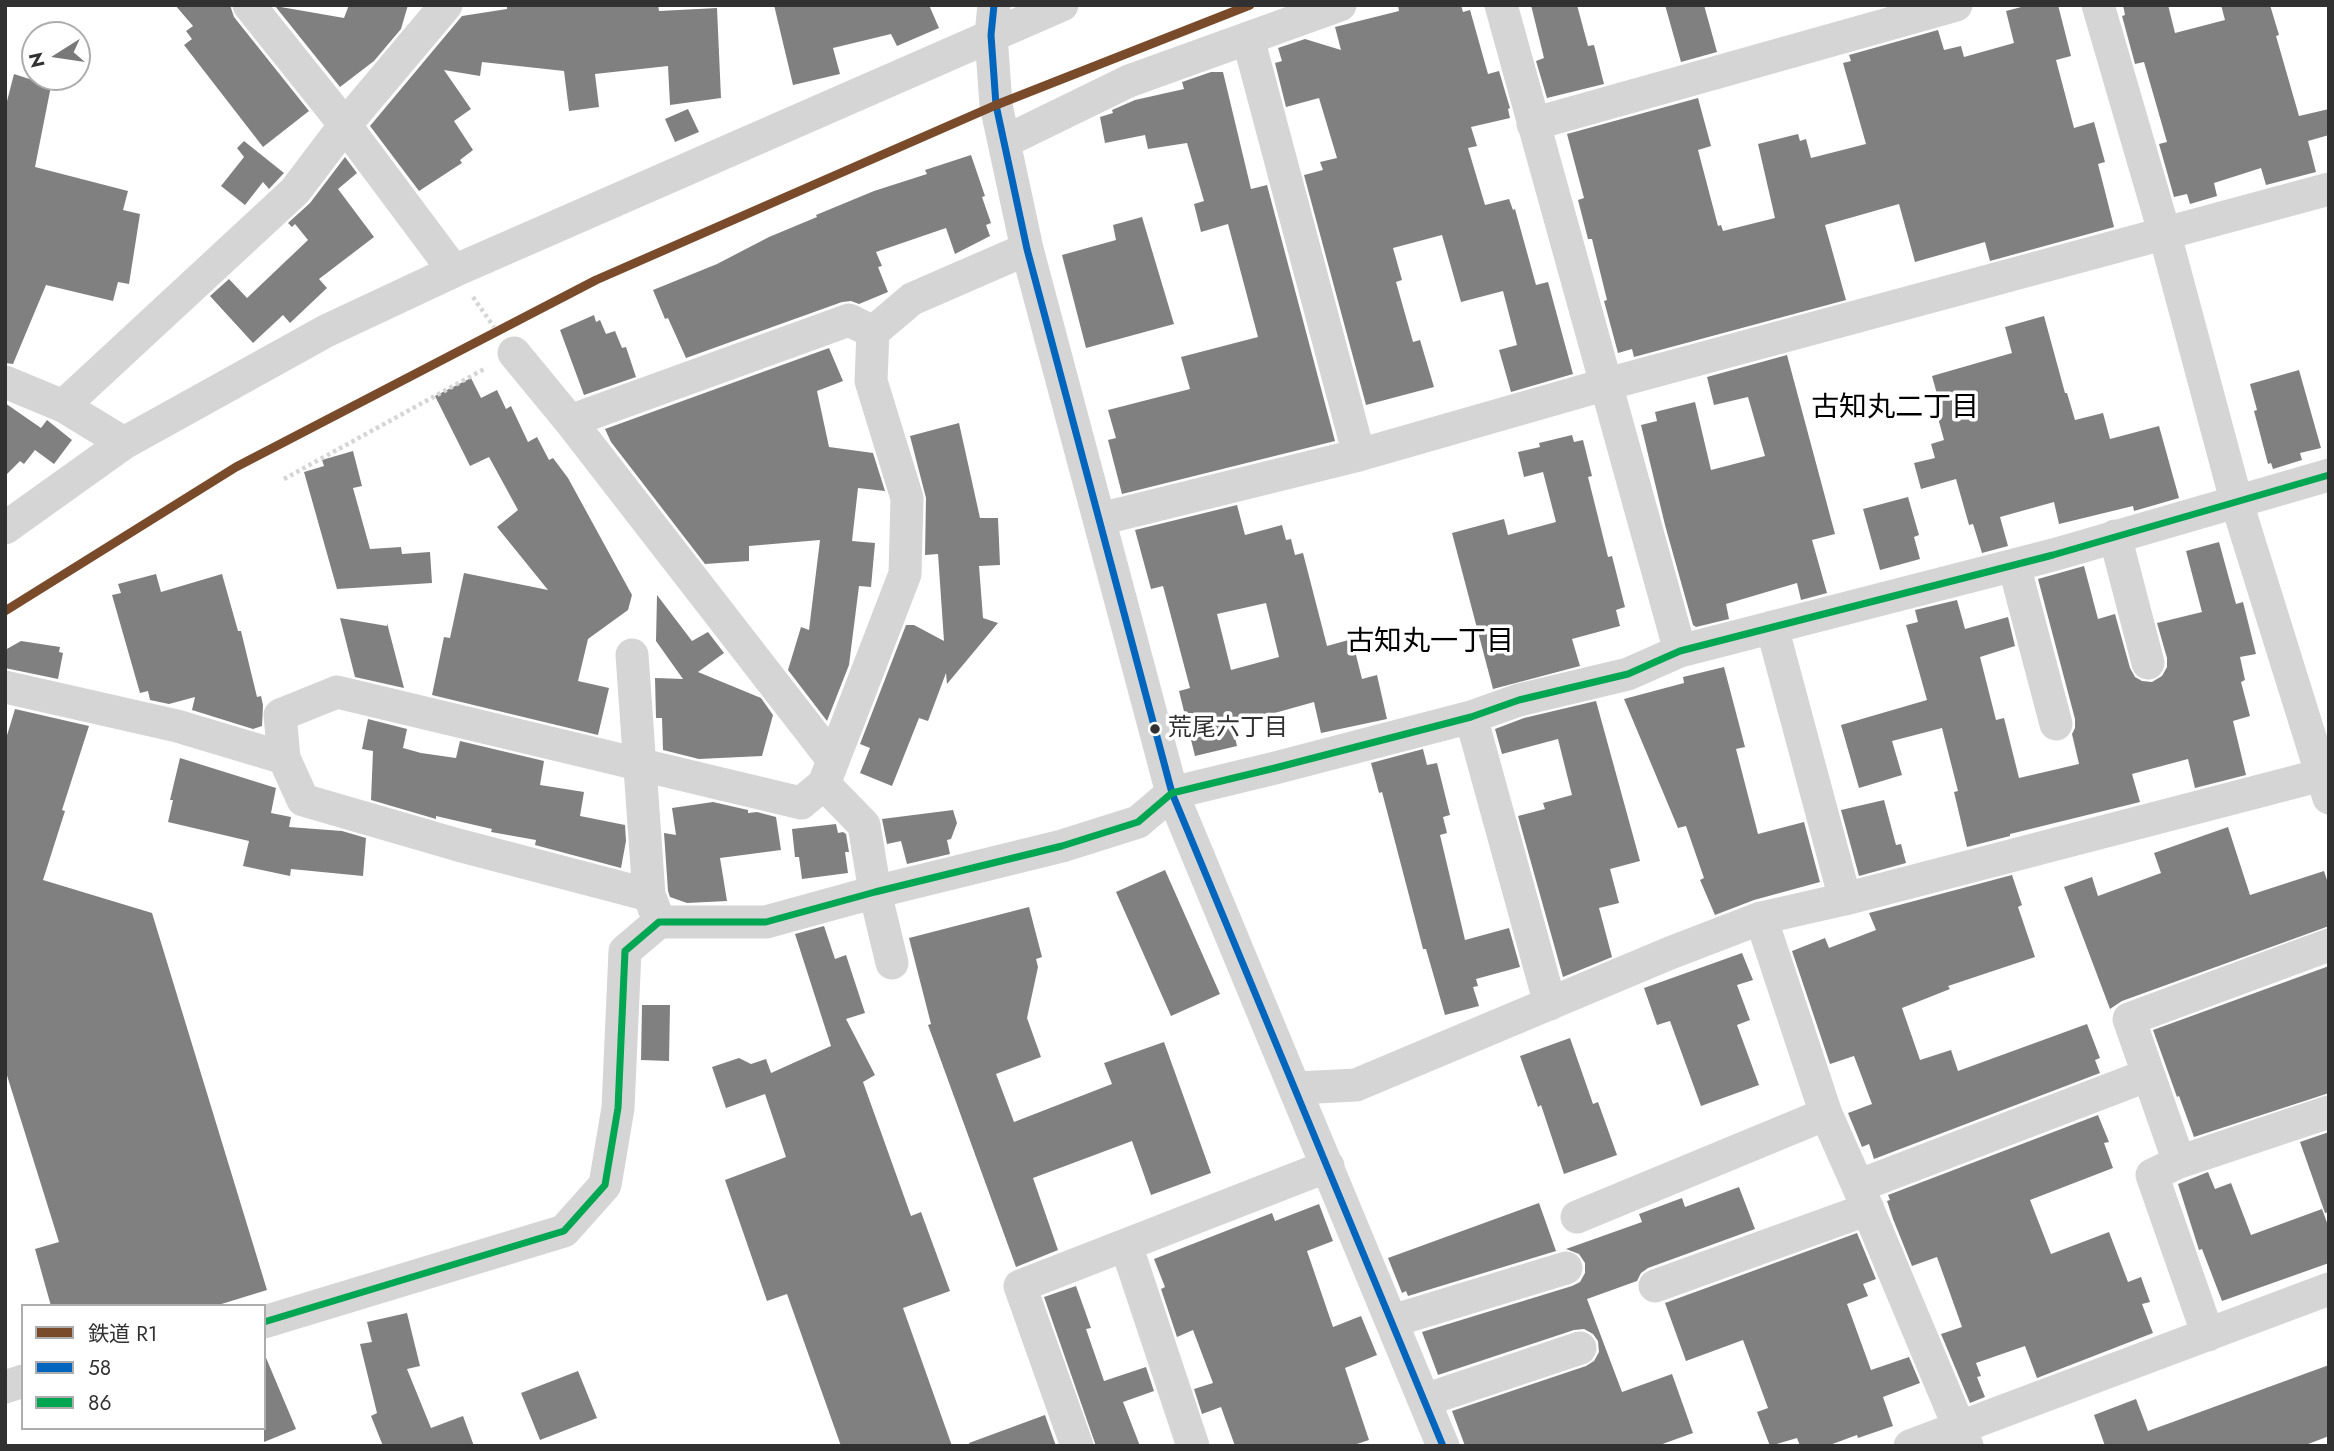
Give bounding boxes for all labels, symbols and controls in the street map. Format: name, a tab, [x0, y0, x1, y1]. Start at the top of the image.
north arrow	[21, 21, 91, 91]
text: N	[22, 50, 52, 70]
district label: 古知丸二丁目	[1811, 392, 1979, 426]
district label: 古知丸一丁目	[1346, 626, 1514, 660]
place label: 荒尾六丁目	[1168, 715, 1288, 743]
marker: 荒尾六丁目	[1148, 722, 1162, 736]
legend	[21, 1304, 266, 1430]
text: 鉄道 R1	[88, 1319, 158, 1349]
text: 58	[88, 1353, 111, 1383]
text: 86	[88, 1388, 112, 1418]

